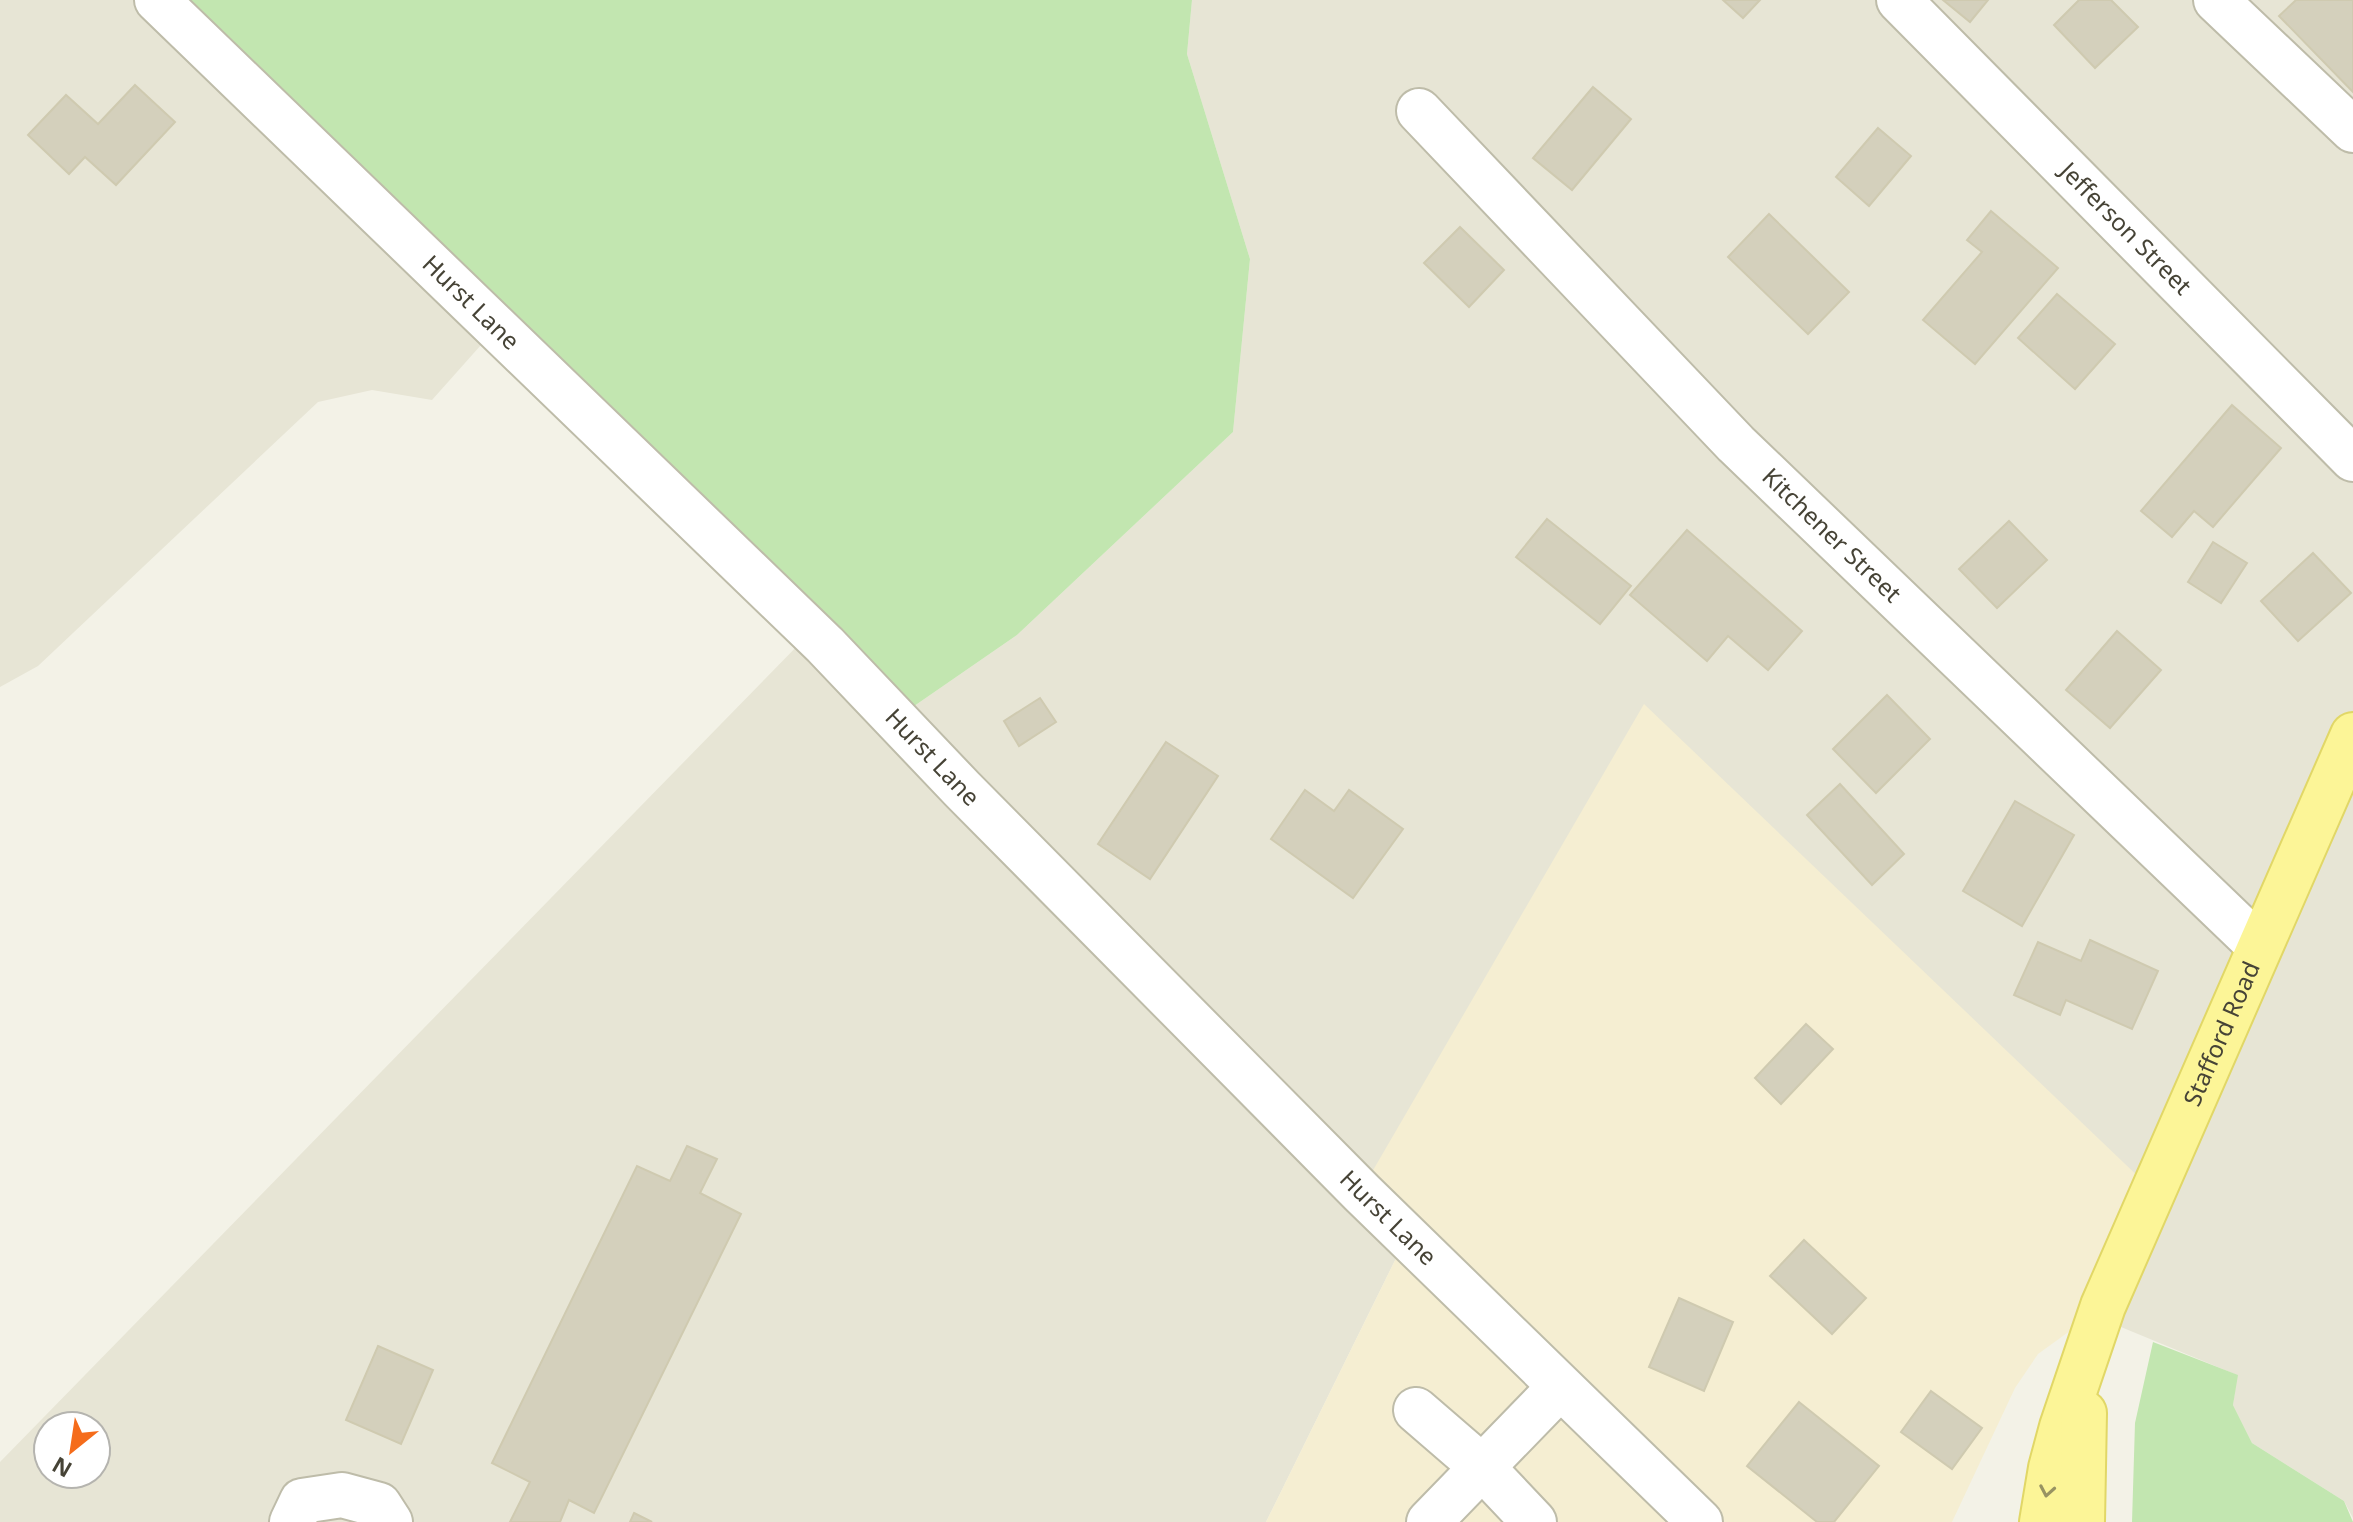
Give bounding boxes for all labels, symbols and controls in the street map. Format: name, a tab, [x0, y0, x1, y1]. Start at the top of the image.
street label: Jefferson Street	[2052, 153, 2200, 302]
street label: Hurst Lane	[416, 247, 528, 357]
street label: Kitchener Street	[1756, 460, 1909, 609]
street label: Hurst Lane	[879, 700, 988, 813]
street label: Stafford Road	[2175, 956, 2267, 1111]
street label: Hurst Lane	[1333, 1162, 1445, 1272]
north arrow	[32, 1410, 112, 1490]
text: N	[46, 1451, 77, 1486]
one-way arrow	[2039, 1484, 2056, 1498]

